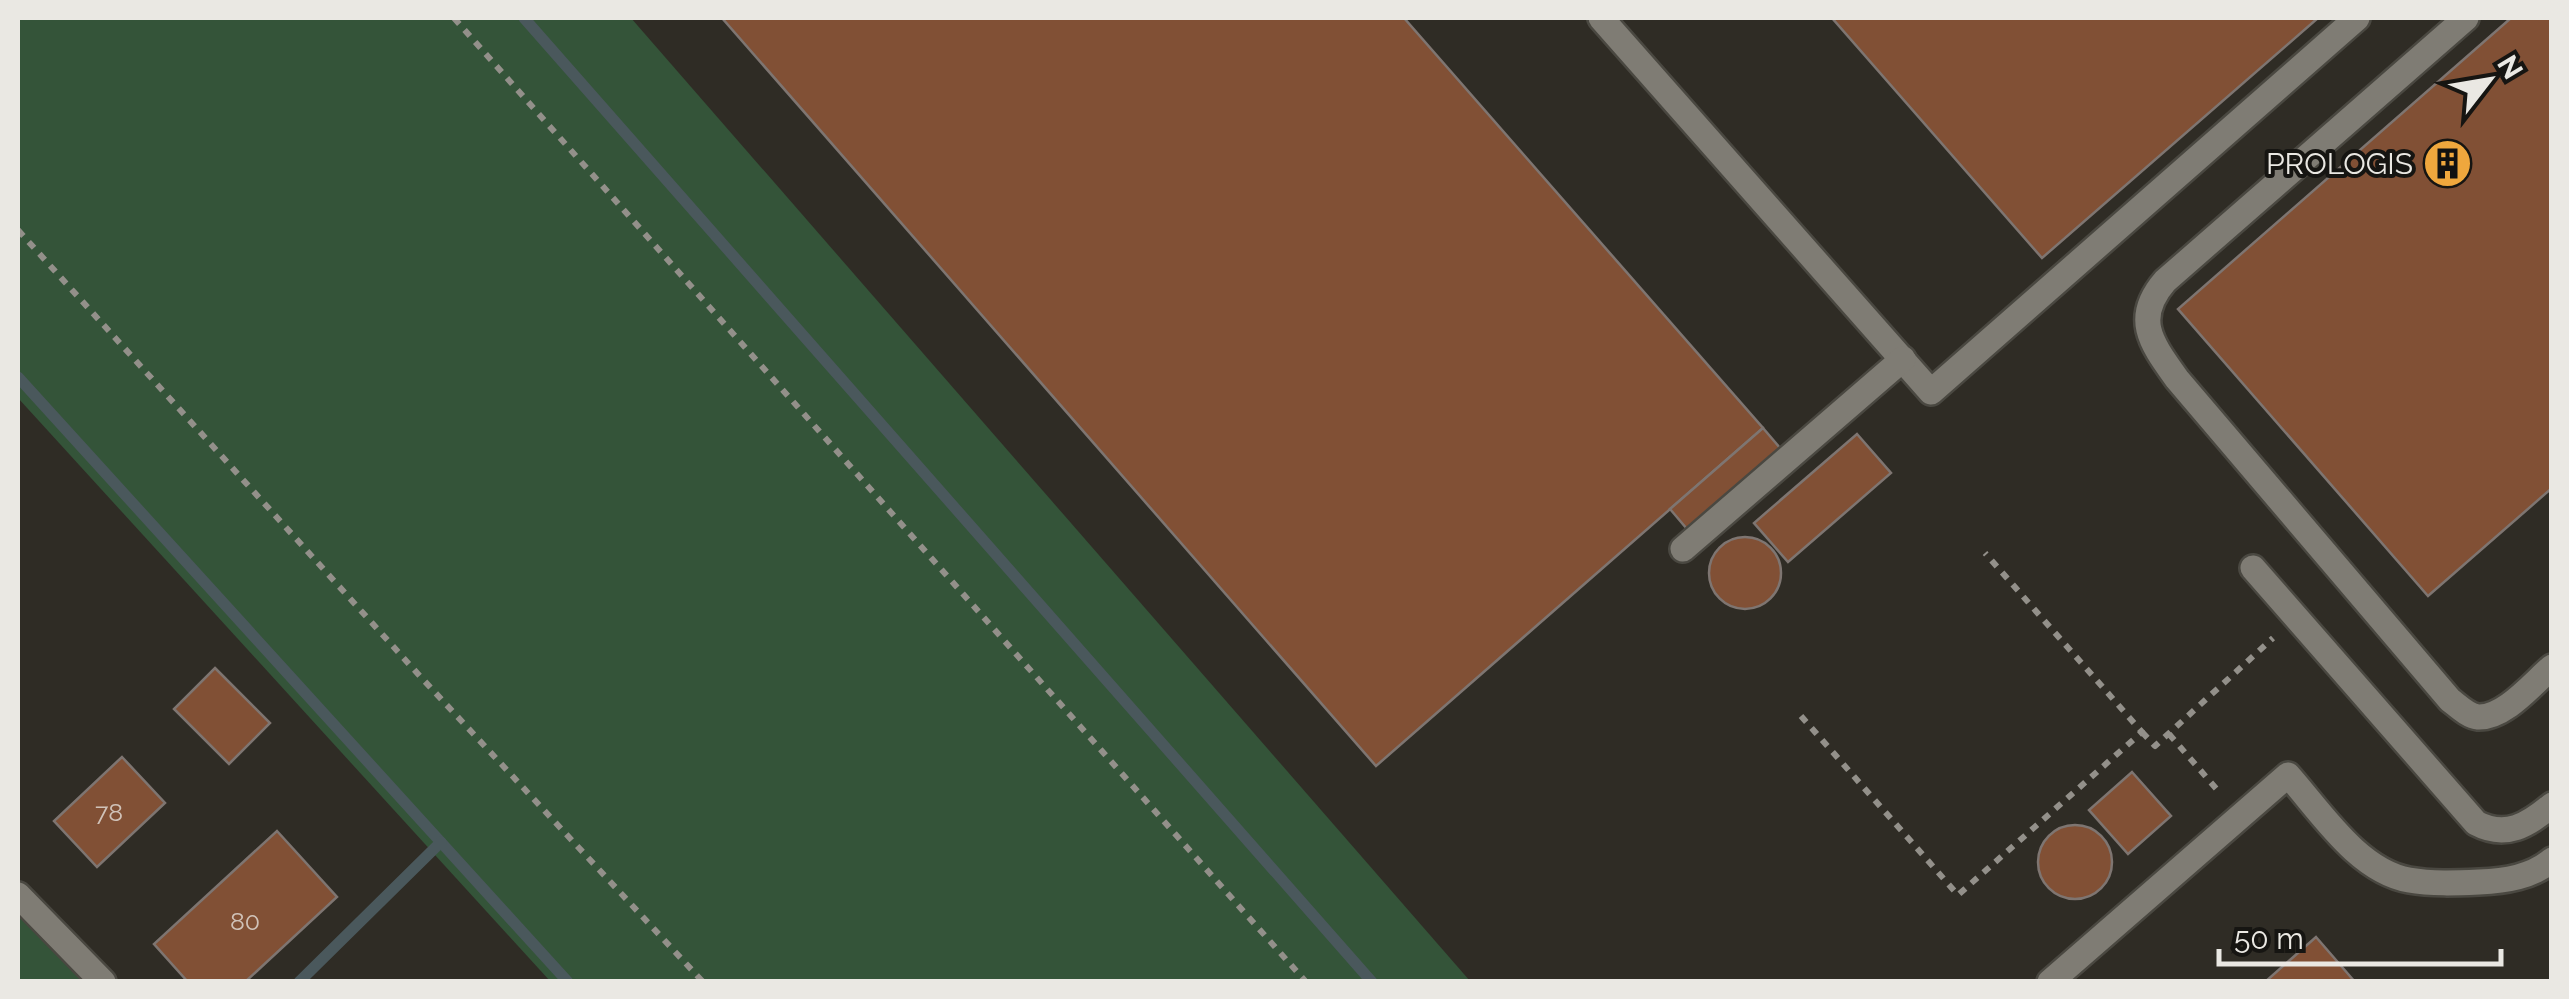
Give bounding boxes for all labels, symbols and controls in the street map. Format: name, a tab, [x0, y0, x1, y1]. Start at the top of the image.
north arrow	[2439, 30, 2539, 130]
text: N	[2490, 50, 2530, 85]
building icon: PROLOGIS	[2422, 137, 2474, 189]
place label: PROLOGIS	[2266, 146, 2413, 181]
house number: 78	[95, 797, 123, 827]
scale bar	[2219, 904, 2502, 966]
house number: 80	[230, 906, 260, 936]
text: 50 m	[2234, 921, 2304, 956]

